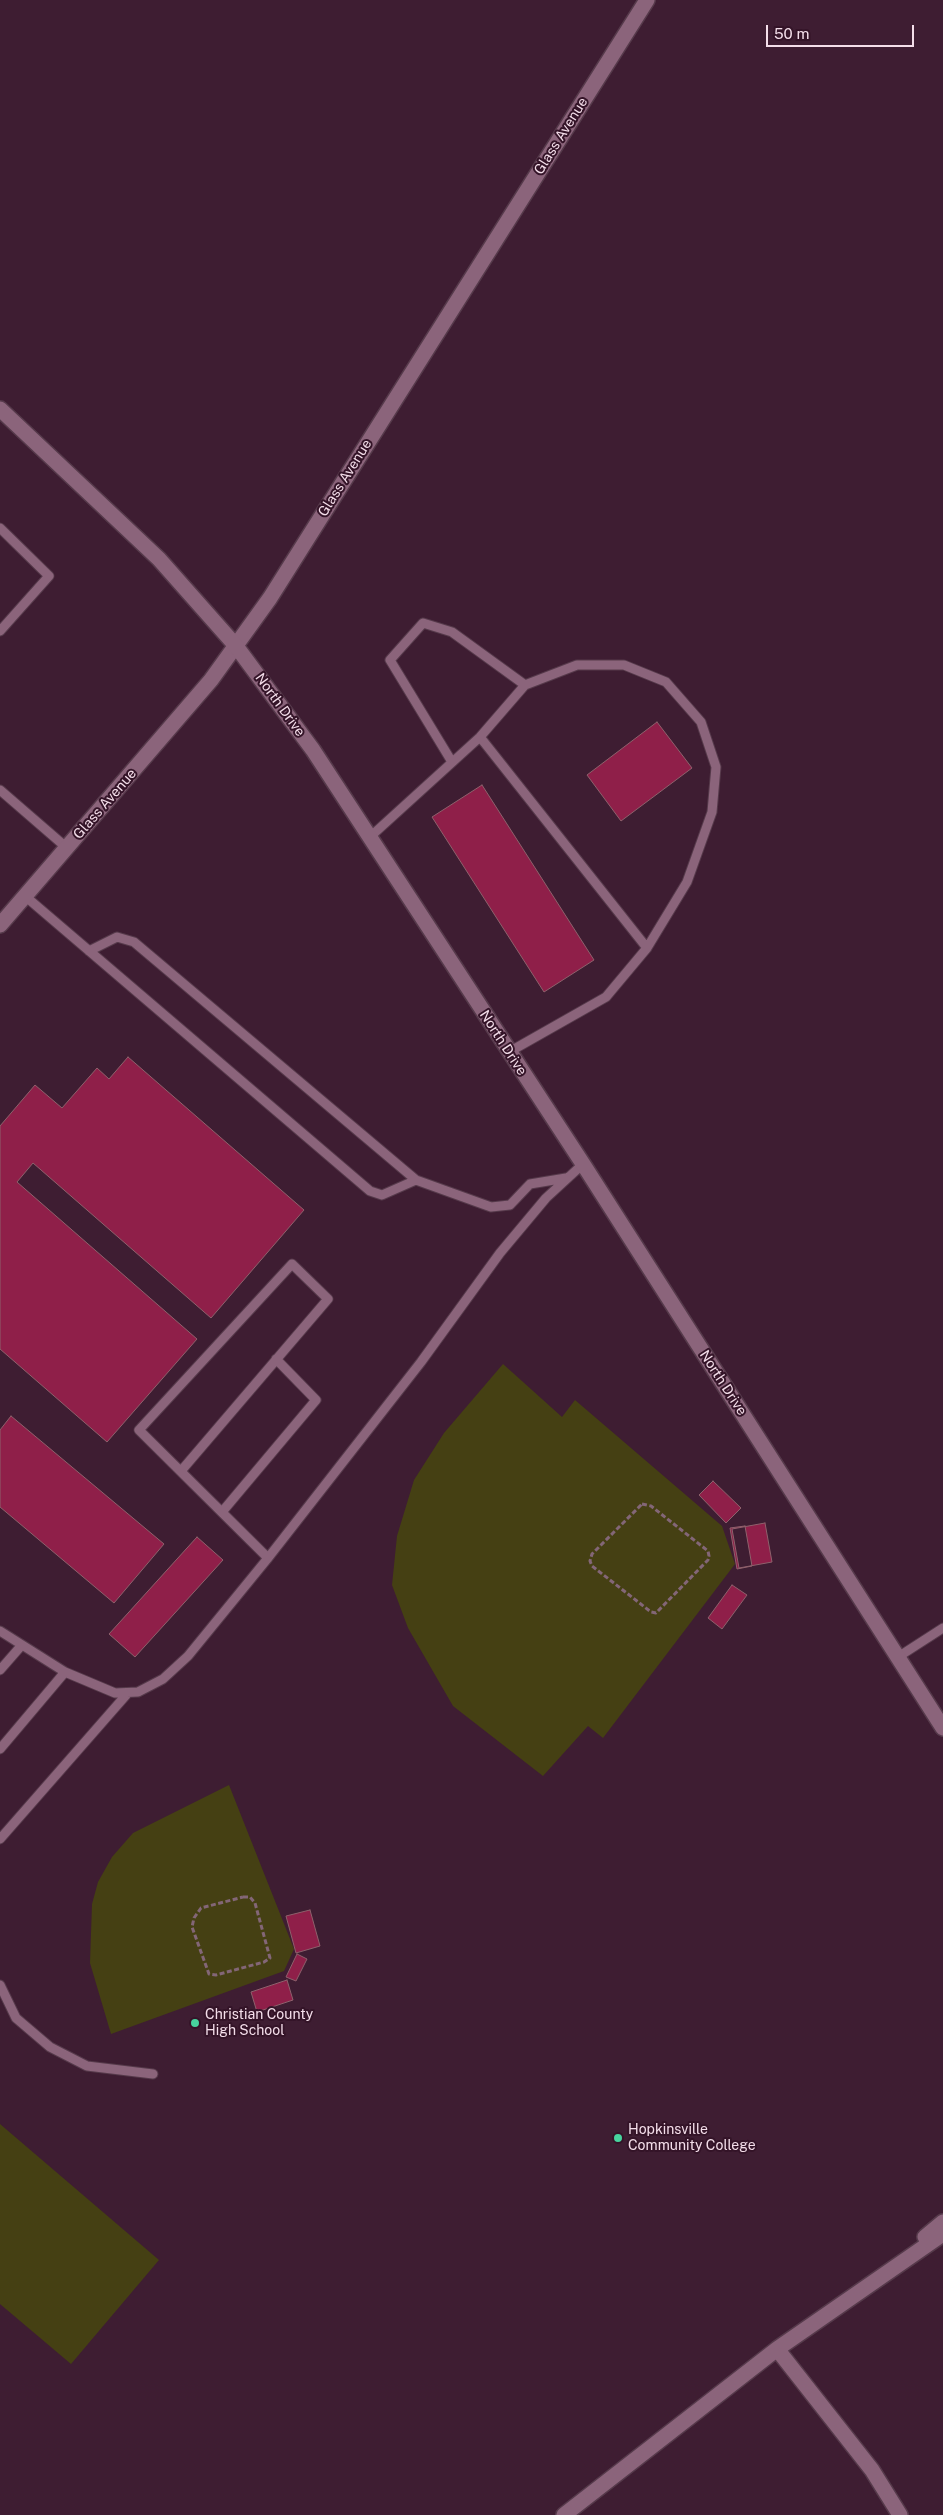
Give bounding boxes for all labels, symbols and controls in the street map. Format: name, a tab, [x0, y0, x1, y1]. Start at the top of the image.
scale bar	[768, 15, 916, 47]
text: 50 m	[774, 25, 809, 42]
street label: Glass Avenue	[531, 94, 591, 178]
street label: Glass Avenue	[315, 436, 375, 520]
street label: North Drive	[251, 670, 309, 740]
street label: Glass Avenue	[70, 765, 140, 843]
street label: North Drive	[476, 1007, 530, 1079]
street label: North Drive	[696, 1347, 750, 1419]
place label: Christian County High School	[205, 2007, 313, 2040]
marker: Christian County High School	[189, 2017, 201, 2029]
place label: Hopkinsville Community College	[628, 2122, 756, 2154]
marker: Hopkinsville Community College	[612, 2132, 624, 2144]

